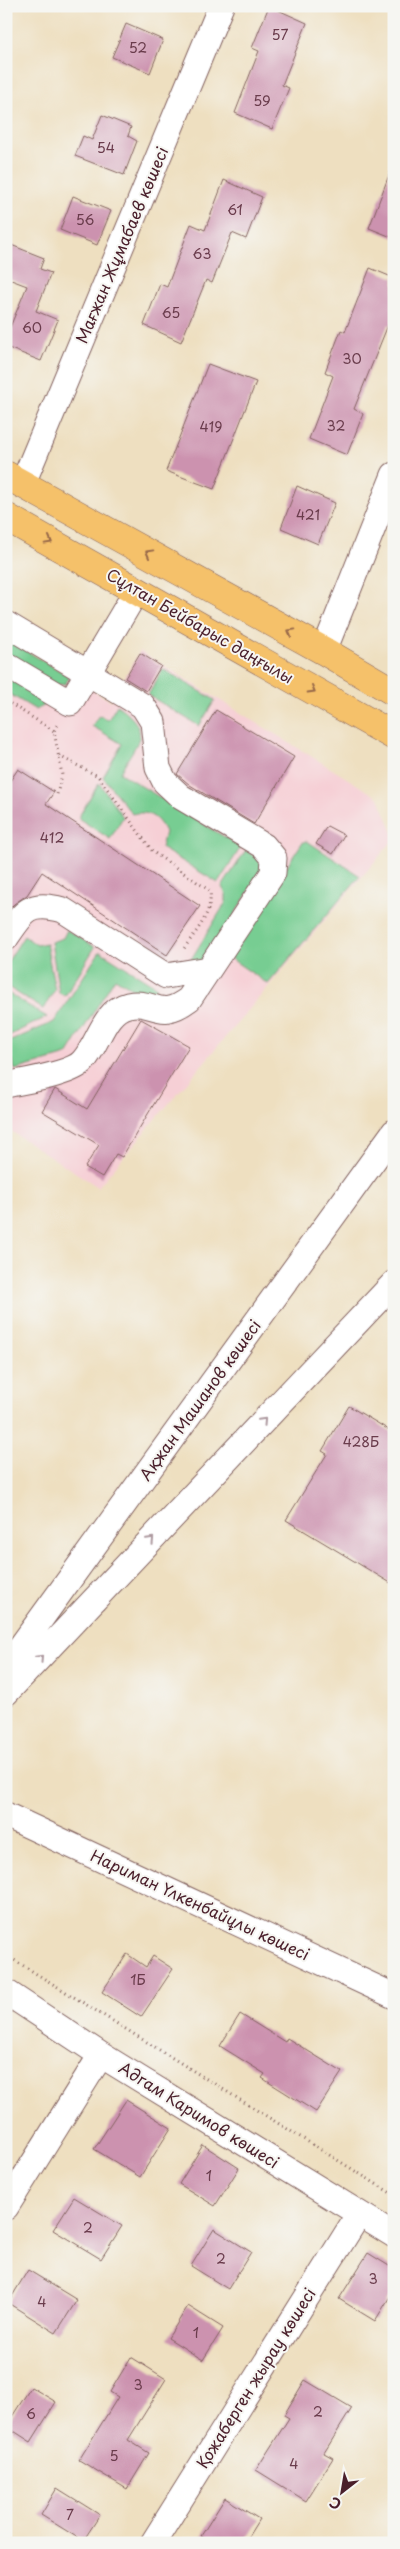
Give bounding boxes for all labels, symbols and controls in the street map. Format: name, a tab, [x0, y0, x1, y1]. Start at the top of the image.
house number: 57	[272, 24, 288, 45]
house number: 52	[129, 37, 147, 58]
house number: 59	[253, 90, 271, 111]
house number: 54	[97, 137, 115, 158]
street label: Мағжан Жұмабаев көшесі	[69, 143, 173, 347]
house number: 61	[227, 199, 243, 220]
house number: 56	[76, 209, 95, 230]
house number: 63	[193, 243, 211, 264]
house number: 65	[162, 302, 180, 323]
house number: 60	[22, 317, 42, 338]
house number: 30	[342, 348, 362, 369]
house number: 32	[327, 415, 345, 436]
house number: 419	[200, 416, 222, 437]
house number: 421	[296, 504, 320, 525]
one-way arrow	[44, 535, 53, 545]
one-way arrow	[145, 550, 154, 560]
street label: Сұлтан Бейбарыс даңғылы	[102, 562, 299, 689]
one-way arrow	[287, 628, 296, 638]
one-way arrow	[307, 683, 316, 693]
house number: 412	[40, 827, 64, 848]
street label: Ақжан Машанов көшесі	[133, 1314, 266, 1485]
one-way arrow	[257, 1418, 266, 1427]
house number: 428Б	[343, 1431, 379, 1452]
one-way arrow	[145, 1536, 154, 1545]
one-way arrow	[34, 1654, 43, 1663]
street label: Нариман Үлкенбайұлы көшесі	[87, 1843, 314, 1966]
house number: 1Б	[130, 1969, 146, 1990]
street label: Адгам Каримов көшесі	[115, 2055, 284, 2173]
house number: 1	[206, 2165, 212, 2186]
house number: 2	[83, 2217, 93, 2238]
house number: 2	[216, 2248, 226, 2269]
house number: 3	[368, 2268, 378, 2289]
street label: Қожаберген жырау көшесі	[190, 2283, 321, 2472]
house number: 4	[37, 2291, 47, 2312]
house number: 1	[193, 2322, 199, 2343]
house number: 3	[133, 2374, 143, 2395]
house number: 2	[313, 2401, 323, 2422]
house number: 6	[26, 2403, 36, 2424]
house number: 5	[109, 2445, 119, 2466]
house number: 4	[289, 2453, 299, 2474]
north arrow	[318, 2466, 368, 2516]
text: С	[325, 2492, 345, 2515]
house number: 7	[66, 2504, 74, 2525]

